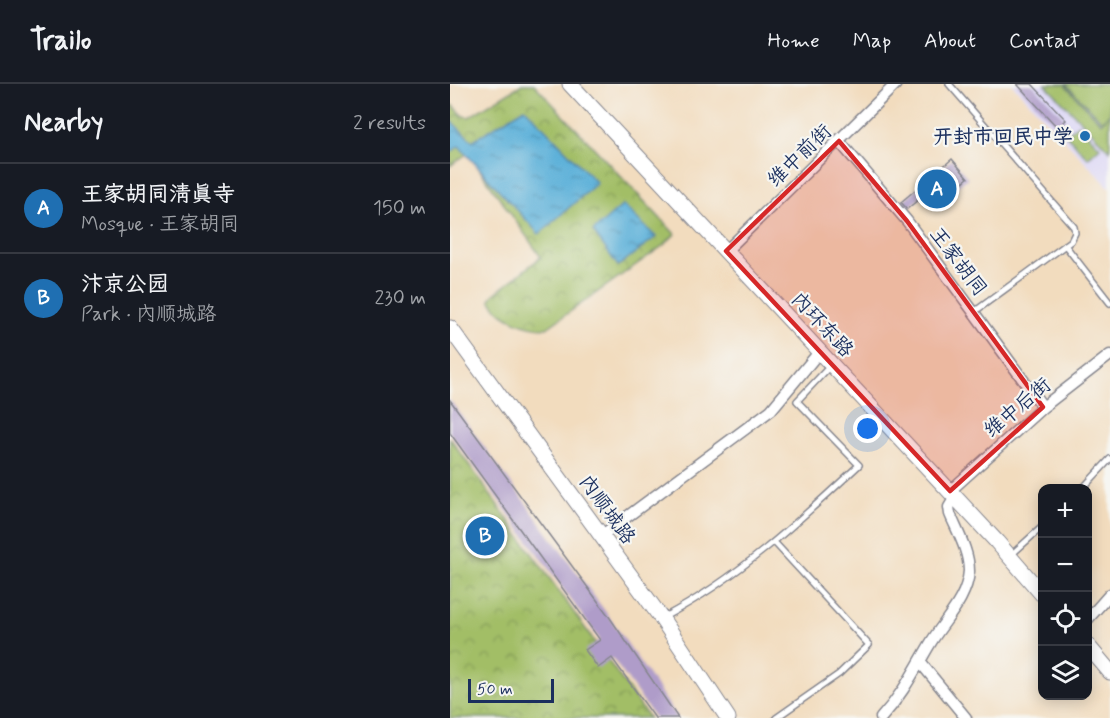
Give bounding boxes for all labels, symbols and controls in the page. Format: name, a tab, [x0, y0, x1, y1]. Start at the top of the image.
text: Trailo	[30, 23, 91, 60]
text: Home	[768, 27, 820, 55]
text: Map	[853, 27, 891, 55]
text: About	[924, 27, 976, 55]
text: Contact	[1009, 27, 1080, 55]
text: Nearby	[24, 106, 103, 140]
text: 2 results	[353, 110, 426, 137]
street label: 维中前街	[762, 119, 838, 194]
place label: 开封市回民中学	[933, 124, 1073, 151]
marker: 开封市回民中学	[1078, 129, 1092, 143]
pin: A	[918, 166, 956, 212]
text: 王家胡同清真寺	[81, 181, 235, 209]
text: A	[37, 195, 50, 222]
text: 150 m	[373, 195, 426, 222]
text: Mosque · 王家胡同	[81, 211, 239, 238]
street label: 王家胡同	[923, 222, 993, 302]
text: 汴京公园	[81, 271, 169, 299]
text: B	[37, 285, 50, 312]
text: 230 m	[374, 285, 426, 312]
street label: 内环东路	[785, 287, 860, 364]
text: Park · 内顺城路	[81, 301, 216, 328]
street label: 维中后街	[979, 372, 1057, 444]
your location	[853, 414, 882, 443]
street label: 内顺城路	[572, 470, 642, 551]
map controls	[1038, 484, 1092, 700]
button: +	[1038, 484, 1092, 538]
pin: B	[465, 514, 504, 558]
button: −	[1038, 538, 1092, 592]
button: locate	[1038, 592, 1092, 646]
button: layers	[1038, 646, 1092, 700]
scale bar	[468, 676, 554, 704]
text: 50 m	[477, 679, 513, 700]

